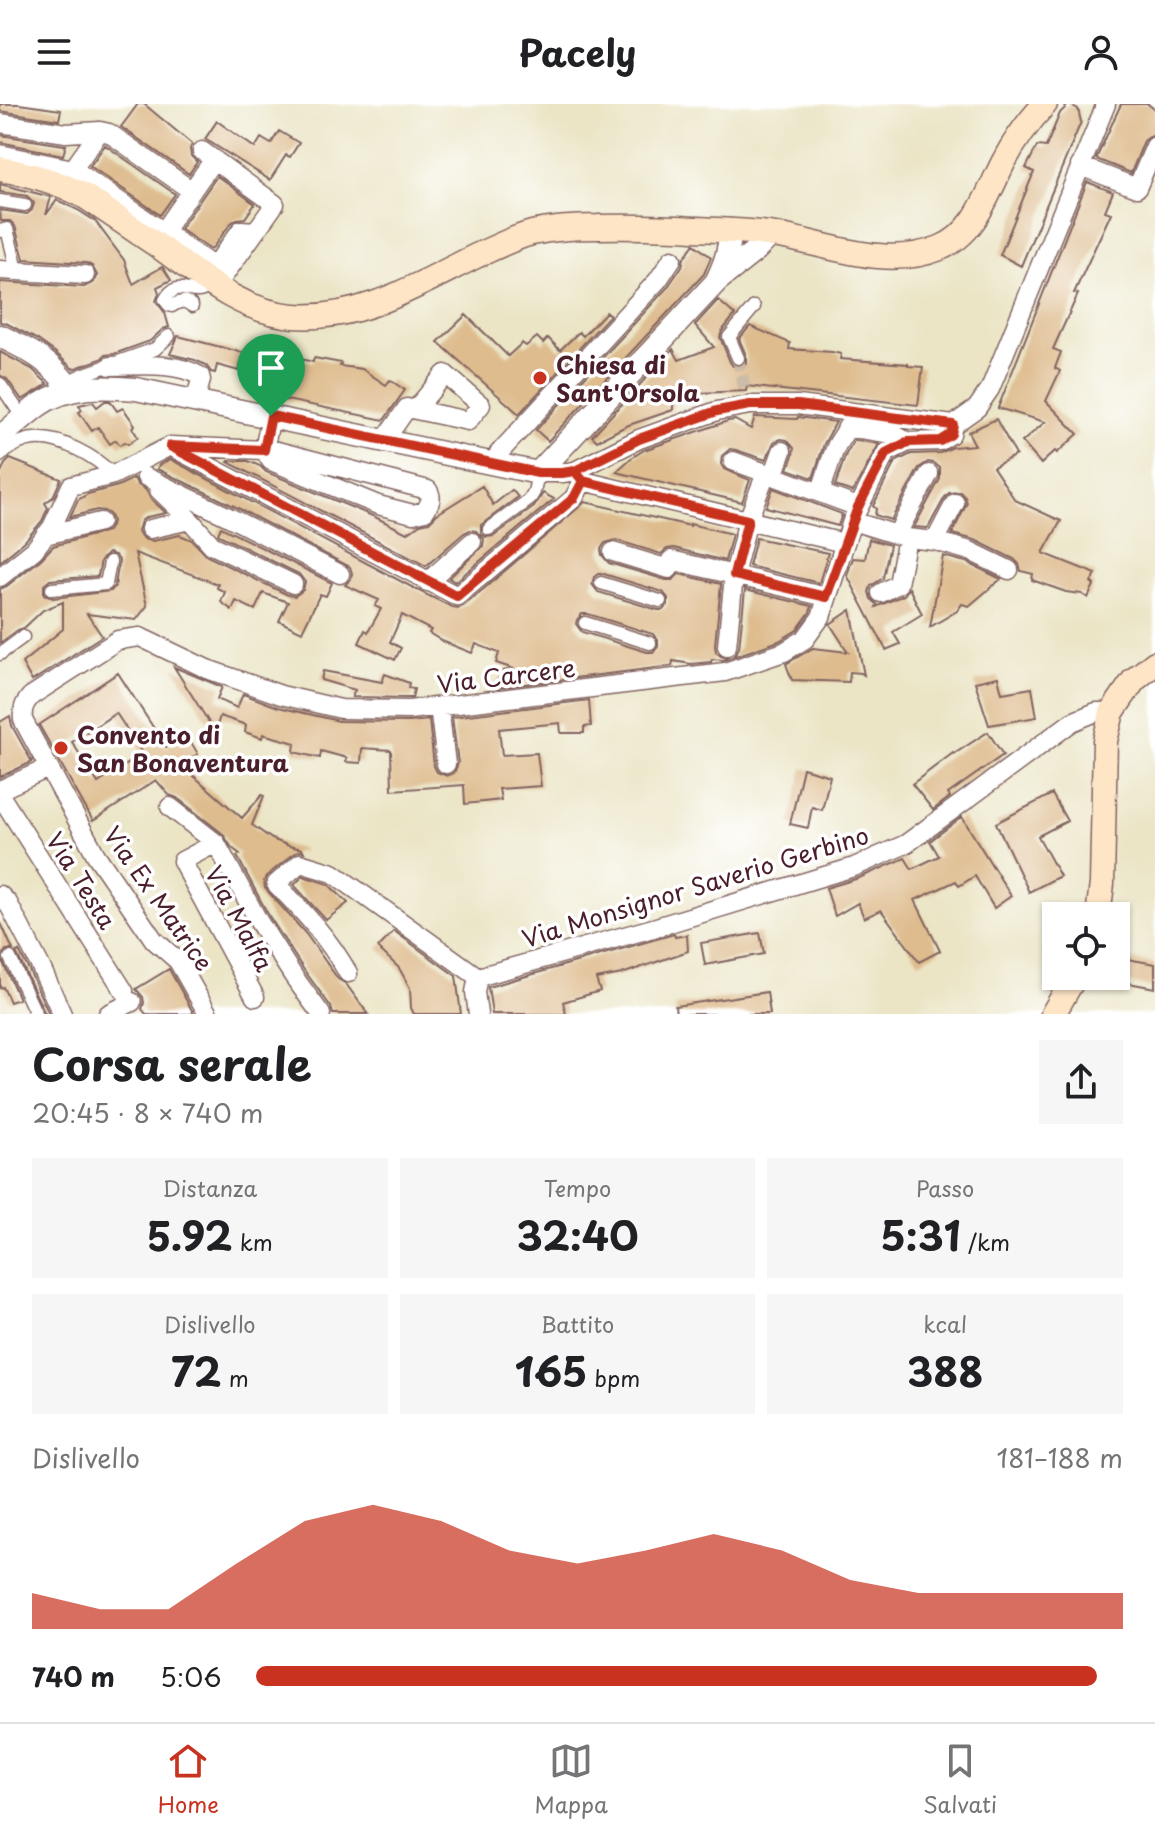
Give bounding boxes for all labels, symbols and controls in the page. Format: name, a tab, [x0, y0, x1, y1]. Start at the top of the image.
text: Pacely	[519, 25, 636, 79]
icon: menu	[32, 30, 76, 74]
icon: person	[1079, 30, 1123, 74]
pin	[237, 334, 305, 416]
icon: arrive	[249, 346, 293, 390]
place label: Chiesa di Sant'Orsola	[556, 346, 700, 410]
marker: Chiesa di Sant'Orsola	[531, 369, 549, 387]
street label: Via Carcere	[435, 649, 577, 701]
place label: Convento di San Bonaventura	[77, 716, 289, 780]
marker: Convento di San Bonaventura	[52, 739, 70, 757]
street label: Via Monsignor Saverio Gerbino	[517, 816, 873, 956]
street label: Via Ex Matrice	[96, 818, 222, 978]
street label: Via Testa	[38, 824, 126, 936]
street label: Via Malfa	[197, 859, 283, 977]
map controls	[1042, 902, 1130, 990]
button: locate	[1042, 902, 1130, 990]
text: Corsa serale	[32, 1030, 312, 1096]
button: share	[1039, 1040, 1123, 1124]
text: 20:45 · 8 × 740 m	[32, 1093, 263, 1132]
text: Distanza	[163, 1171, 257, 1204]
text: Tempo	[544, 1171, 611, 1204]
text: Passo	[916, 1171, 974, 1204]
text: 5.92	[147, 1204, 233, 1265]
text: 32:40	[516, 1204, 639, 1265]
text: 5:31	[880, 1204, 961, 1265]
text: km	[233, 1225, 273, 1258]
text: /km	[961, 1225, 1010, 1258]
text: Dislivello	[164, 1307, 255, 1340]
text: Battito	[541, 1307, 614, 1340]
text: kcal	[923, 1307, 967, 1340]
text: 72	[171, 1340, 222, 1401]
text: 165	[515, 1340, 587, 1401]
text: 388	[907, 1340, 983, 1401]
text: m	[222, 1361, 249, 1394]
text: bpm	[587, 1361, 640, 1394]
text: Dislivello	[32, 1438, 140, 1477]
text: 181–188 m	[996, 1438, 1123, 1477]
text: 740 m	[32, 1657, 115, 1696]
text: 5:06	[160, 1657, 221, 1696]
tab: Home	[158, 1739, 219, 1820]
tab: Mappa	[534, 1739, 608, 1820]
tab: Salvati	[923, 1739, 997, 1820]

